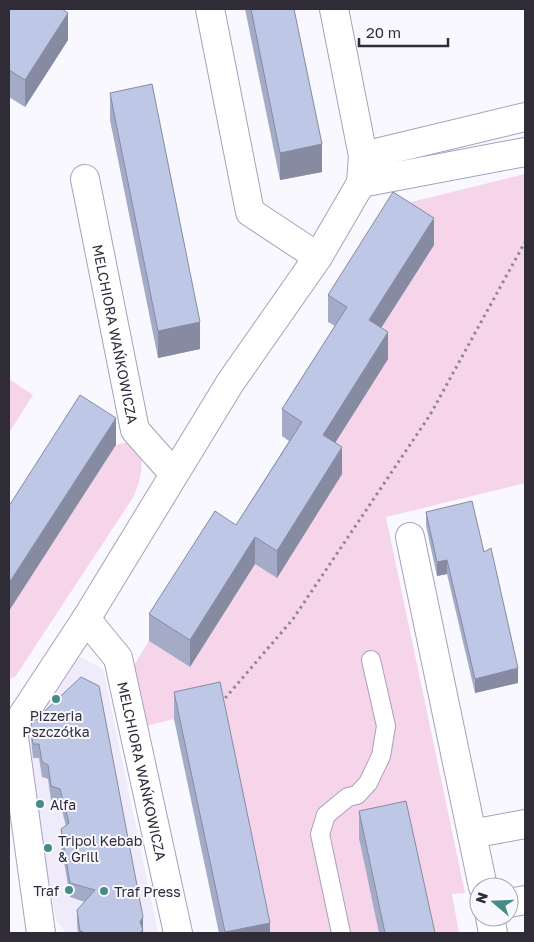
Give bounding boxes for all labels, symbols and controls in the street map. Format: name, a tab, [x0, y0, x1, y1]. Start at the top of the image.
scale bar	[359, 15, 448, 47]
text: 20 m	[366, 23, 401, 41]
street label: MELCHIORA WAŃKOWICZA	[90, 243, 142, 426]
street label: MELCHIORA WAŃKOWICZA	[115, 680, 171, 863]
marker: Pizzeria Pszczółka	[50, 693, 62, 705]
place label: Pizzeria Pszczółka	[22, 707, 90, 740]
place label: Alfa	[50, 796, 76, 813]
marker: Alfa	[34, 798, 46, 810]
place label: Tripol Kebab & Grill	[58, 832, 142, 865]
marker: Tripol Kebab & Grill	[42, 842, 54, 854]
north arrow	[469, 877, 519, 927]
place label: Traf	[33, 882, 59, 899]
place label: Traf Press	[114, 883, 181, 900]
marker: Traf	[63, 884, 75, 896]
marker: Traf Press	[98, 885, 110, 897]
text: N	[471, 890, 491, 905]

